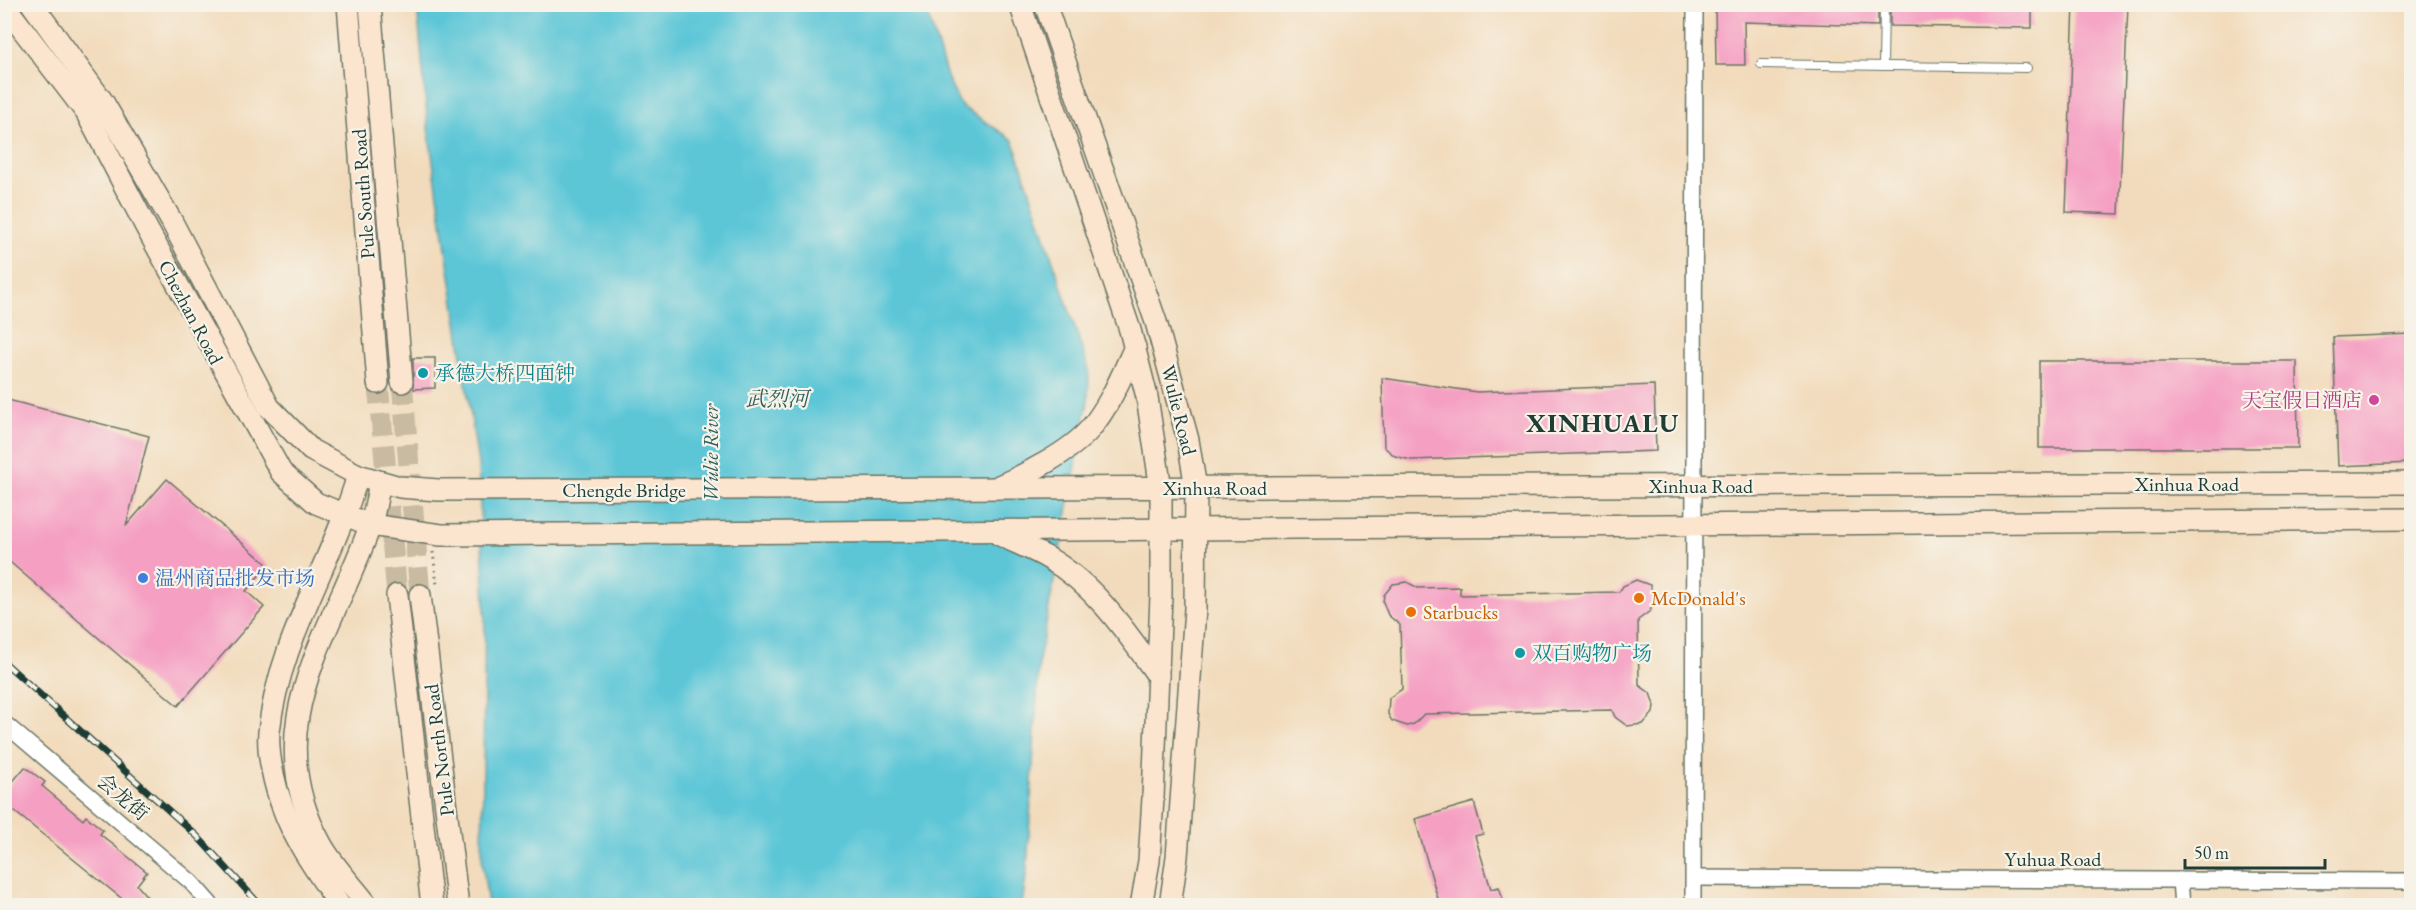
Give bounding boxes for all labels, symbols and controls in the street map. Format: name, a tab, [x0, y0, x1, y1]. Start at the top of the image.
street label: Pule South Road	[345, 127, 381, 260]
street label: Chezhan Road	[153, 255, 230, 369]
place label: 承德大桥四面钟	[435, 360, 575, 386]
street label: Wulie Road	[1155, 362, 1203, 459]
marker: 承德大桥四面钟	[416, 366, 430, 380]
water label: 武烈河	[746, 385, 812, 412]
place label: 天宝假日酒店	[2242, 387, 2362, 413]
marker: 天宝假日酒店	[2367, 393, 2381, 407]
water label: Wulie River	[697, 403, 724, 502]
district label: XINHUALU	[1525, 406, 1680, 440]
street label: Xinhua Road	[2134, 471, 2240, 497]
street label: Xinhua Road	[1648, 473, 1754, 499]
street label: Xinhua Road	[1162, 475, 1268, 501]
street label: Chengde Bridge	[562, 477, 686, 503]
place label: 温州商品批发市场	[155, 565, 315, 591]
marker: 温州商品批发市场	[136, 571, 150, 585]
place label: McDonald's	[1651, 585, 1746, 611]
marker: McDonald's	[1632, 591, 1646, 605]
place label: Starbucks	[1423, 599, 1498, 625]
marker: Starbucks	[1404, 605, 1418, 619]
place label: 双百购物广场	[1532, 640, 1652, 666]
marker: 双百购物广场	[1513, 646, 1527, 660]
street label: Pule North Road	[418, 682, 460, 818]
street label: 会龙街	[92, 768, 154, 826]
scale bar	[2185, 832, 2324, 870]
text: 50 m	[2194, 841, 2229, 864]
street label: Yuhua Road	[2005, 846, 2102, 872]

